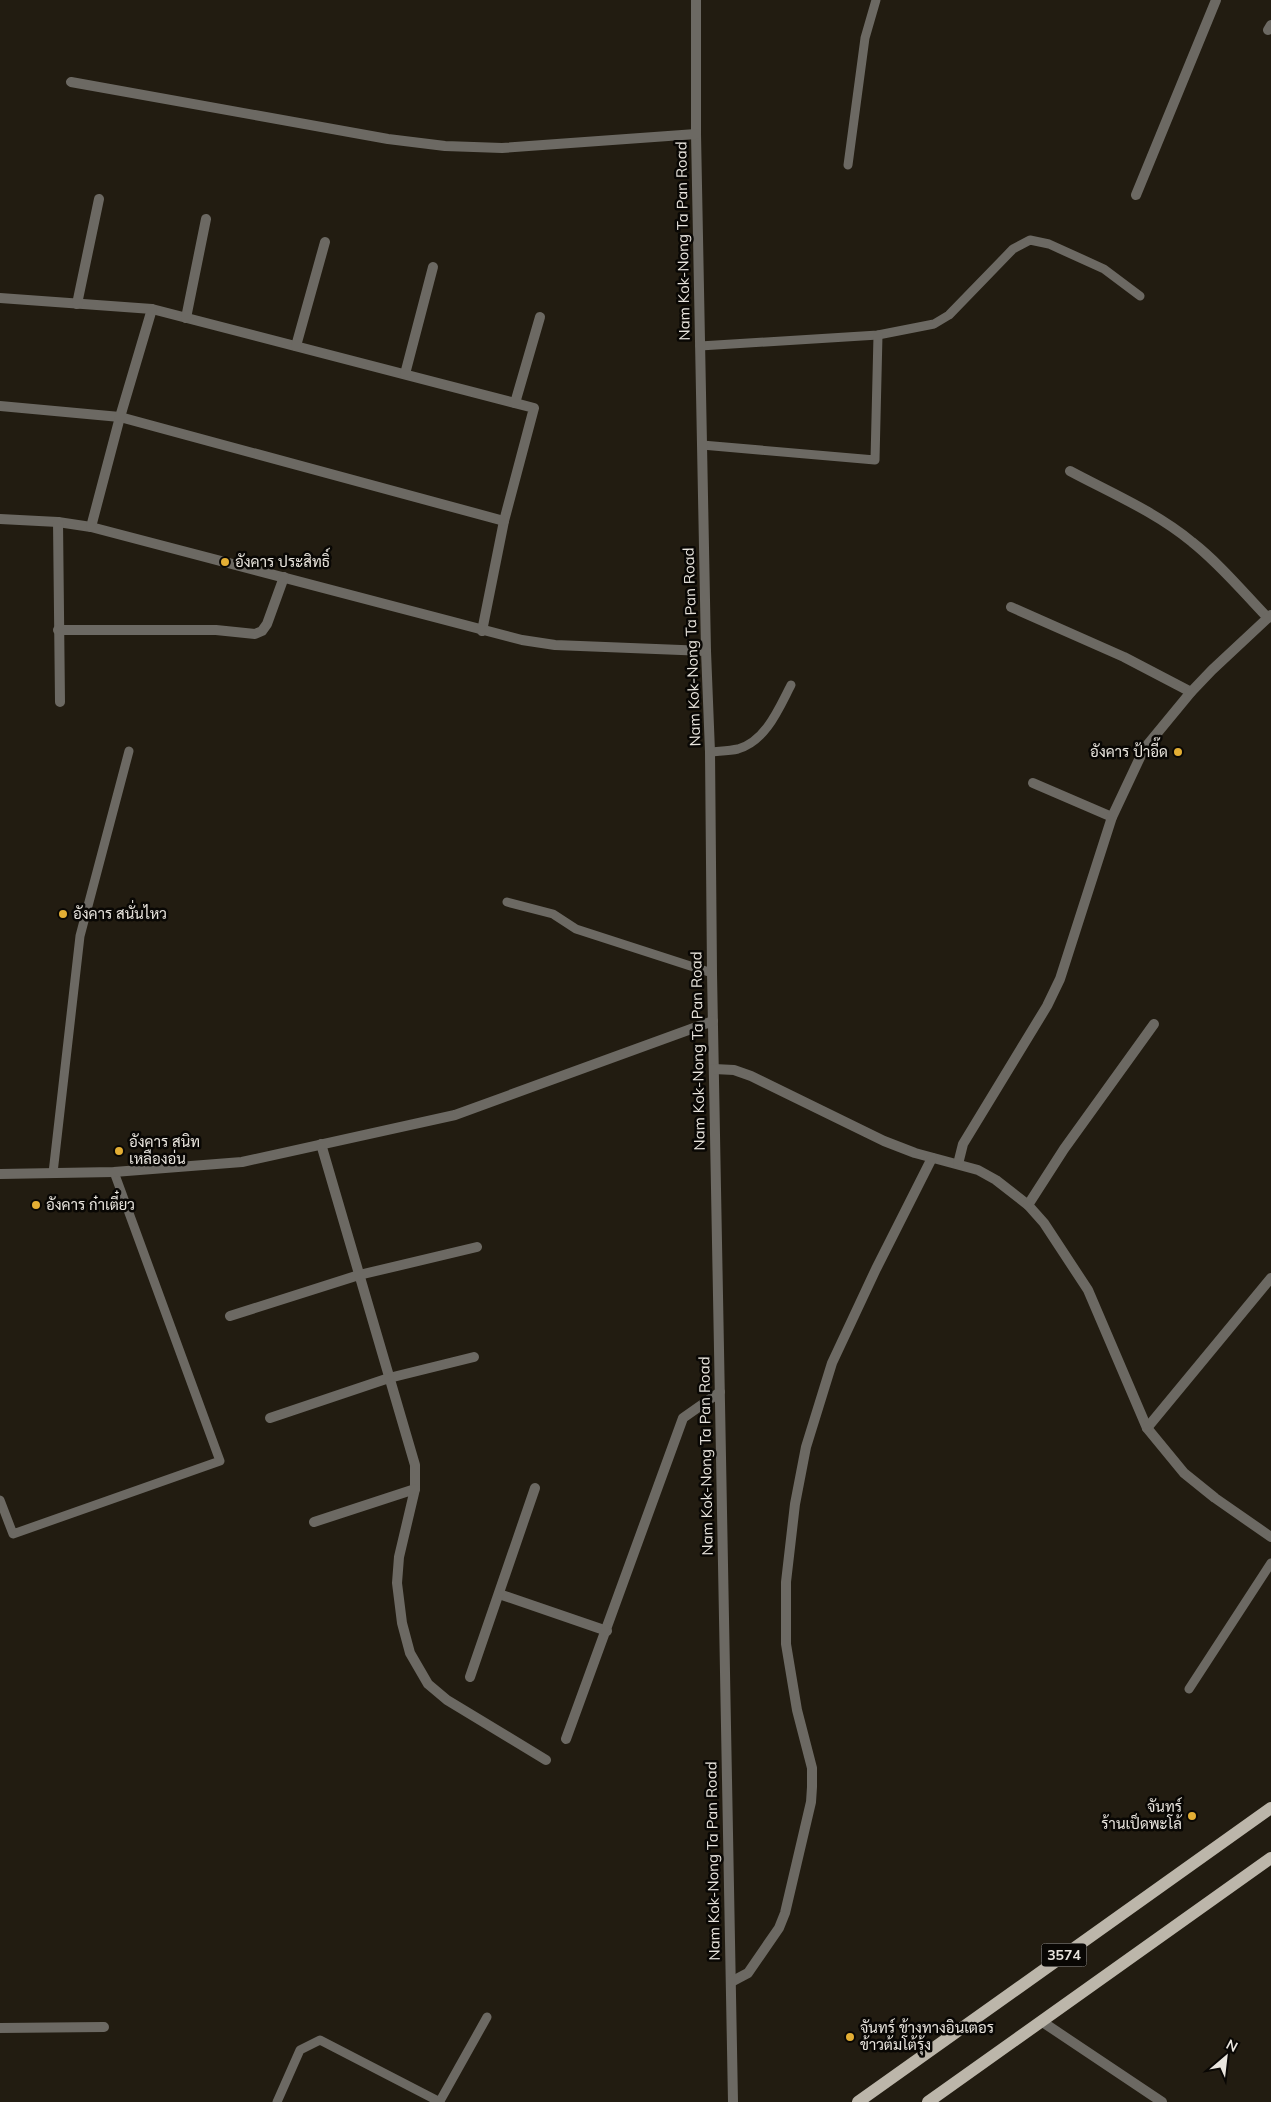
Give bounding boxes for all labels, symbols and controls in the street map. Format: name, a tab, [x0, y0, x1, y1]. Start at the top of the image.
street label: Nam Kok-Nong Ta Pan Road	[671, 141, 694, 341]
place label: อังคาร ประสิทธิ์	[235, 547, 330, 571]
street label: Nam Kok-Nong Ta Pan Road	[679, 547, 704, 747]
marker: อังคาร ประสิทธิ์	[219, 556, 231, 568]
place label: อังคาร ป้าอี๊ด	[1090, 737, 1168, 761]
marker: อังคาร ป้าอี๊ด	[1172, 746, 1184, 758]
place label: อังคาร สนั่นไหว	[73, 899, 167, 923]
marker: อังคาร สนั่นไหว	[57, 908, 69, 920]
street label: Nam Kok-Nong Ta Pan Road	[686, 951, 709, 1151]
place label: อังคาร สนิท เหลืองอ่น	[129, 1132, 200, 1168]
marker: อังคาร สนิท เหลืองอ่น	[113, 1145, 125, 1157]
place label: อังคาร ก๋าเตี๋ยว	[46, 1190, 135, 1214]
marker: อังคาร ก๋าเตี๋ยว	[30, 1199, 42, 1211]
street label: Nam Kok-Nong Ta Pan Road	[694, 1356, 717, 1556]
street label: Nam Kok-Nong Ta Pan Road	[701, 1761, 724, 1961]
place label: จันทร์ ร้านเป็ดพะโล้	[1101, 1797, 1183, 1833]
marker: จันทร์ ร้านเป็ดพะโล้	[1186, 1810, 1198, 1822]
road number: 3574	[1042, 1944, 1086, 1966]
place label: จันทร์ ข้างทางอินเตอร ข้าวต้มโต้รุ้ง	[860, 2018, 994, 2056]
marker: จันทร์ ข้างทางอินเตอร ข้าวต้มโต้รุ้ง	[844, 2031, 856, 2043]
north arrow	[1201, 2032, 1251, 2082]
text: N	[1223, 2035, 1241, 2056]

